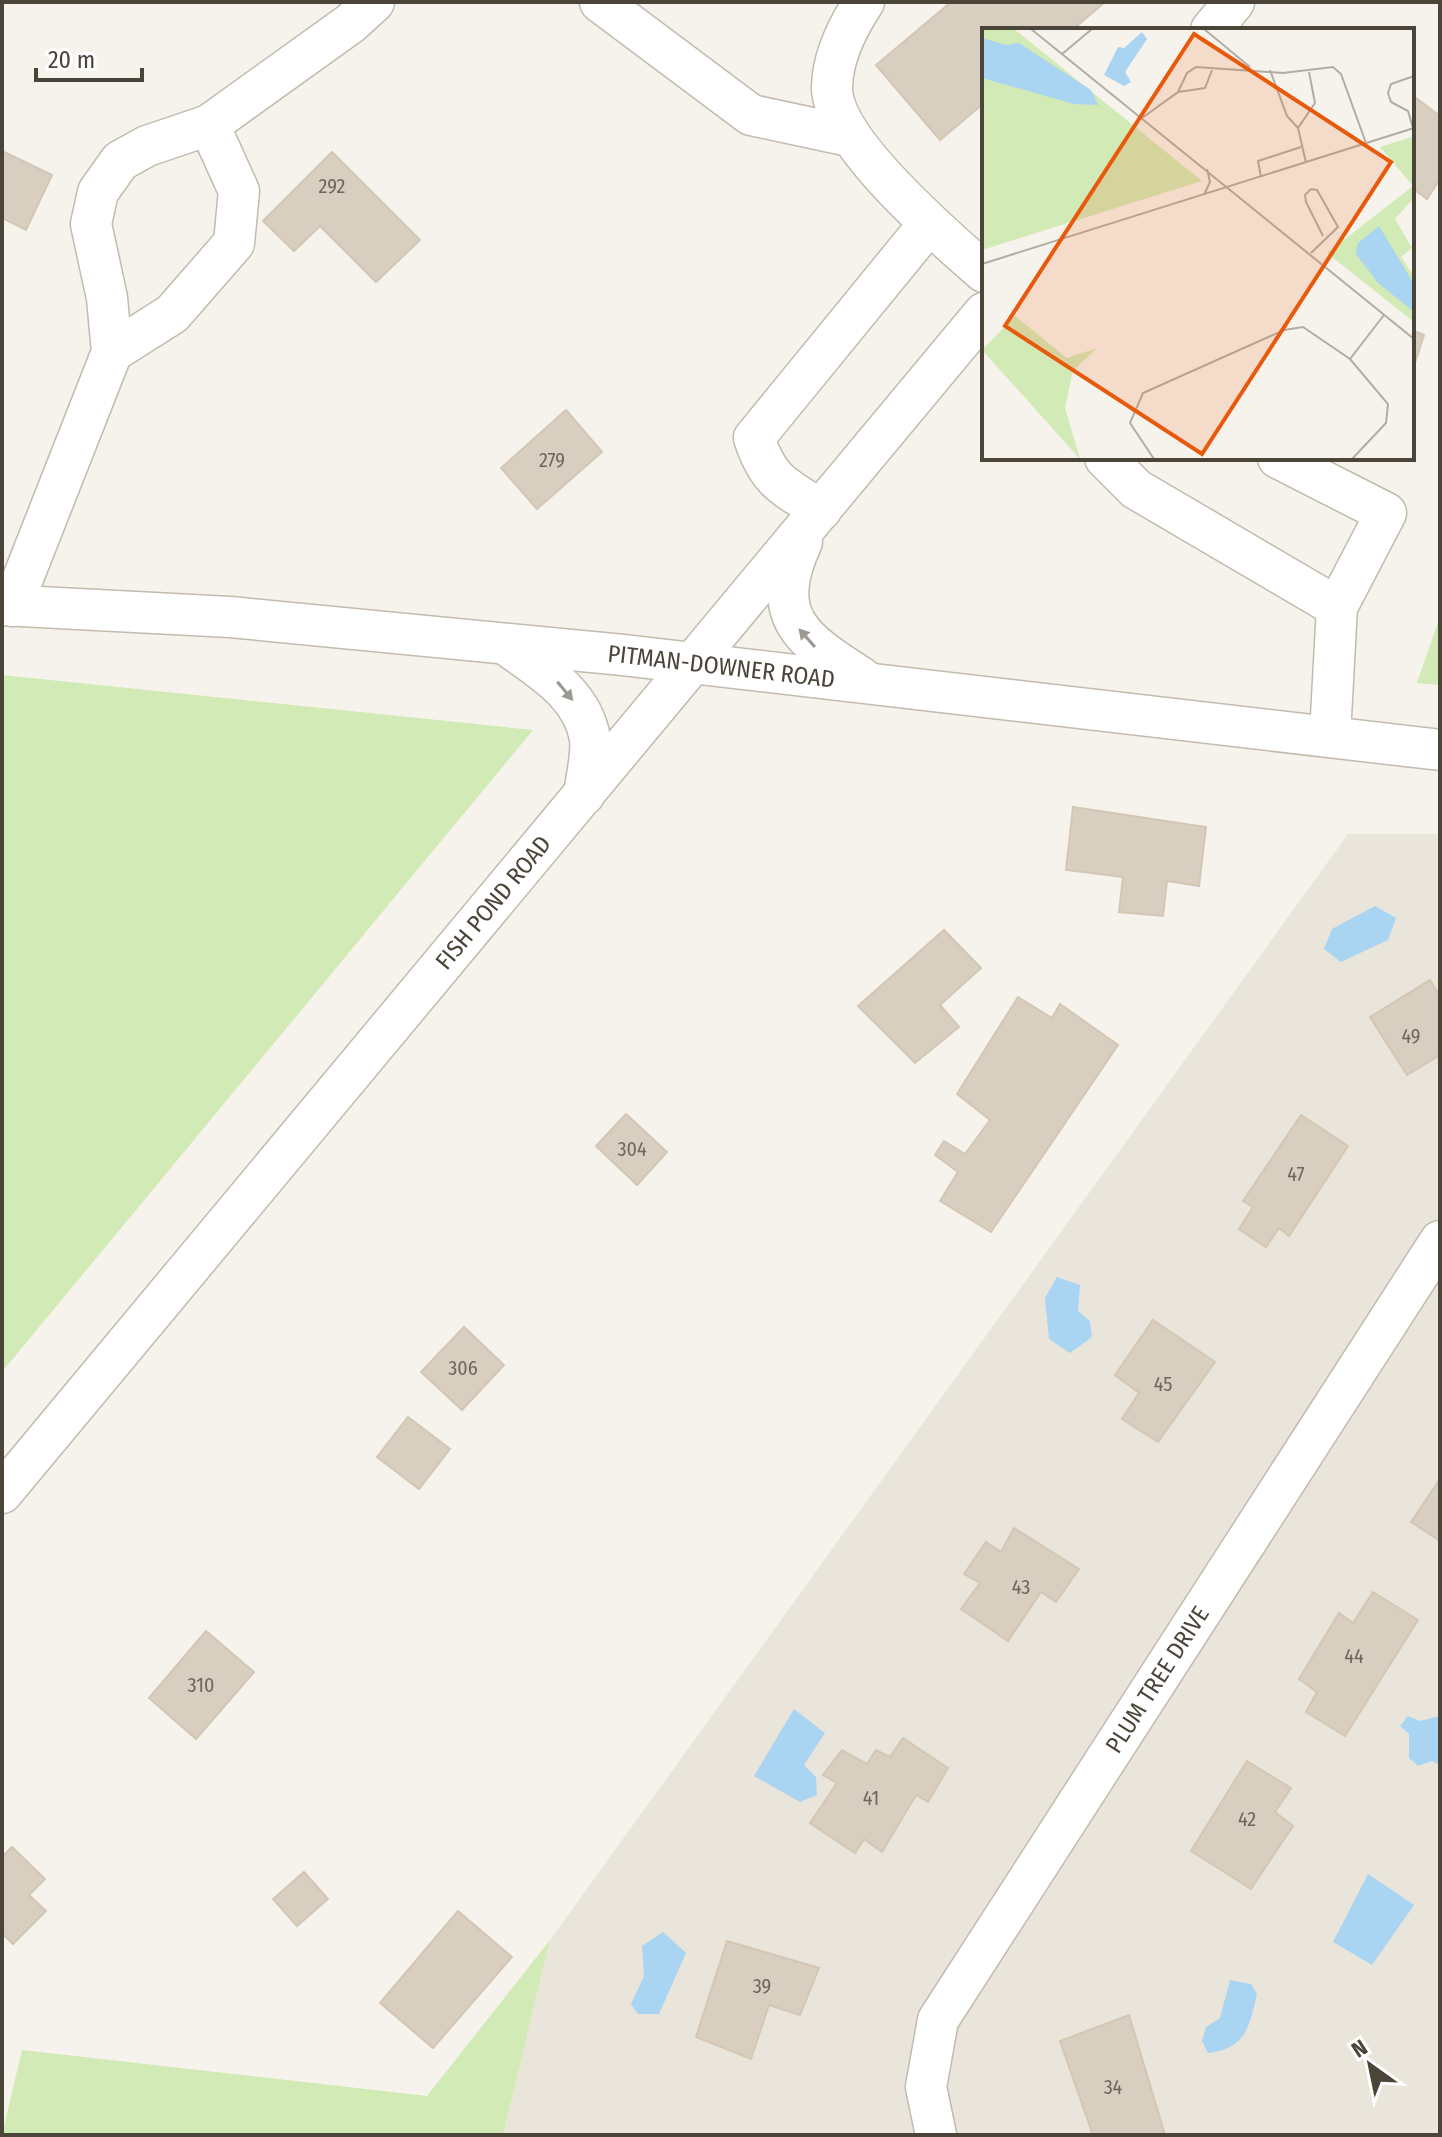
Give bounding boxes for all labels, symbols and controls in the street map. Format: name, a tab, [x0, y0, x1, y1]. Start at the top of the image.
inset map	[982, 28, 1414, 460]
scale bar	[36, 32, 142, 82]
text: 20 m	[48, 46, 95, 74]
house number: 292	[319, 174, 346, 198]
house number: 279	[539, 448, 565, 472]
one-way arrow	[799, 628, 816, 648]
street label: PITMAN-DOWNER ROAD	[606, 640, 836, 694]
one-way arrow	[556, 681, 573, 701]
street label: FISH POND ROAD	[430, 830, 557, 975]
house number: 49	[1401, 1024, 1421, 1048]
house number: 304	[617, 1137, 647, 1161]
house number: 47	[1287, 1162, 1305, 1186]
house number: 306	[448, 1356, 478, 1380]
house number: 45	[1154, 1372, 1172, 1396]
house number: 43	[1012, 1575, 1030, 1599]
street label: PLUM TREE DRIVE	[1100, 1601, 1215, 1758]
house number: 44	[1344, 1644, 1364, 1668]
house number: 310	[188, 1673, 214, 1697]
house number: 41	[863, 1786, 879, 1810]
house number: 42	[1238, 1807, 1256, 1831]
house number: 39	[753, 1974, 771, 1998]
north arrow	[1330, 2025, 1410, 2105]
text: N	[1346, 2034, 1372, 2064]
house number: 34	[1104, 2075, 1123, 2099]

